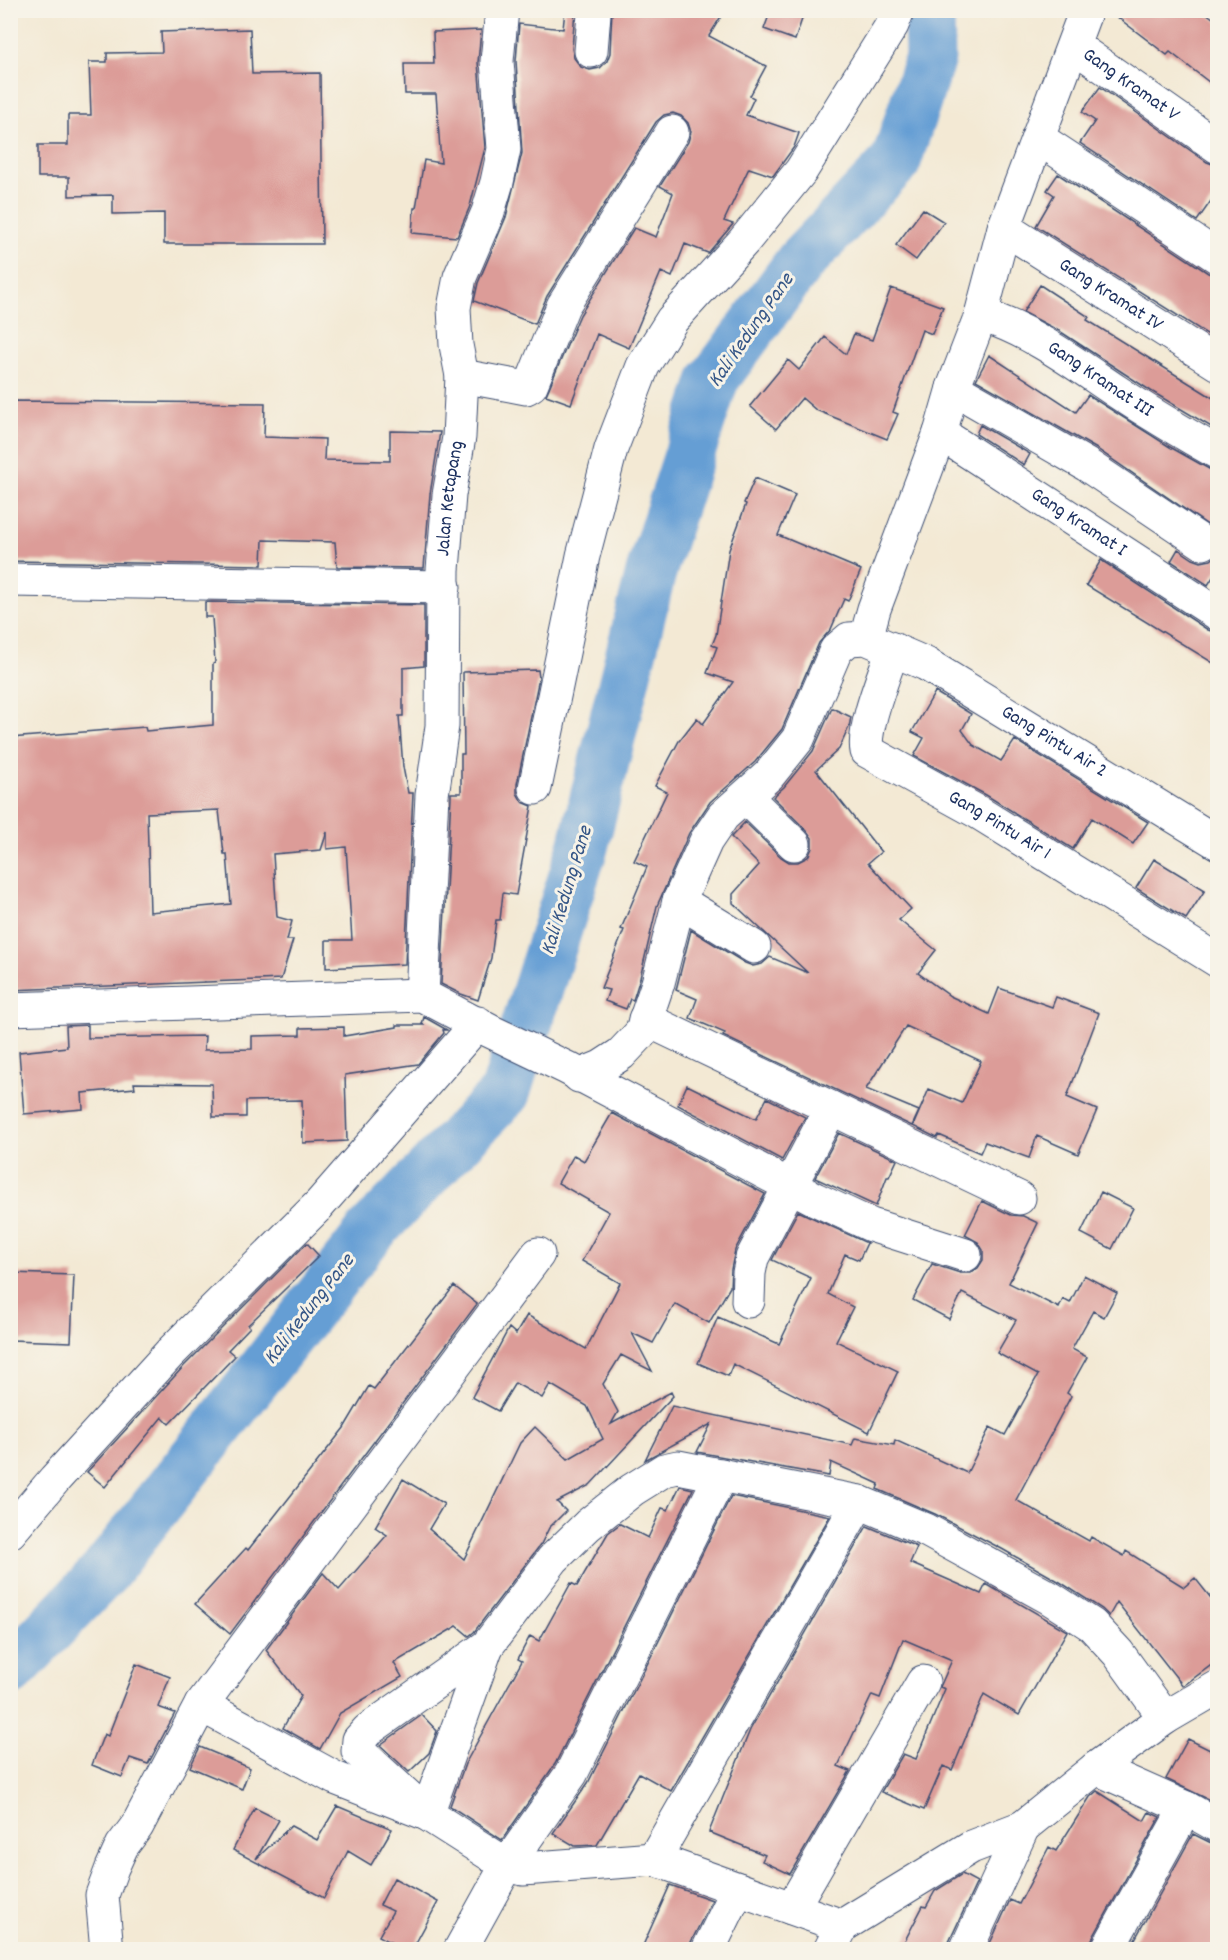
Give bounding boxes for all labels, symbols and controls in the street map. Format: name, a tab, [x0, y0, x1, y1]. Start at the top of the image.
street label: Gang Kramat V	[1076, 42, 1185, 130]
street label: Gang Kramat IV	[1053, 252, 1168, 340]
water label: Kali Kedung Pane	[702, 266, 803, 394]
street label: Gang Kramat III	[1042, 335, 1158, 425]
street label: Jalan Ketapang	[430, 439, 472, 557]
street label: Gang Kramat I	[1025, 481, 1132, 565]
street label: Gang Pintu Air 2	[995, 699, 1112, 786]
street label: Gang Pintu Air 1	[943, 784, 1056, 868]
water label: Kali Kedung Pane	[534, 821, 602, 959]
water label: Kali Kedung Pane	[257, 1247, 364, 1372]

